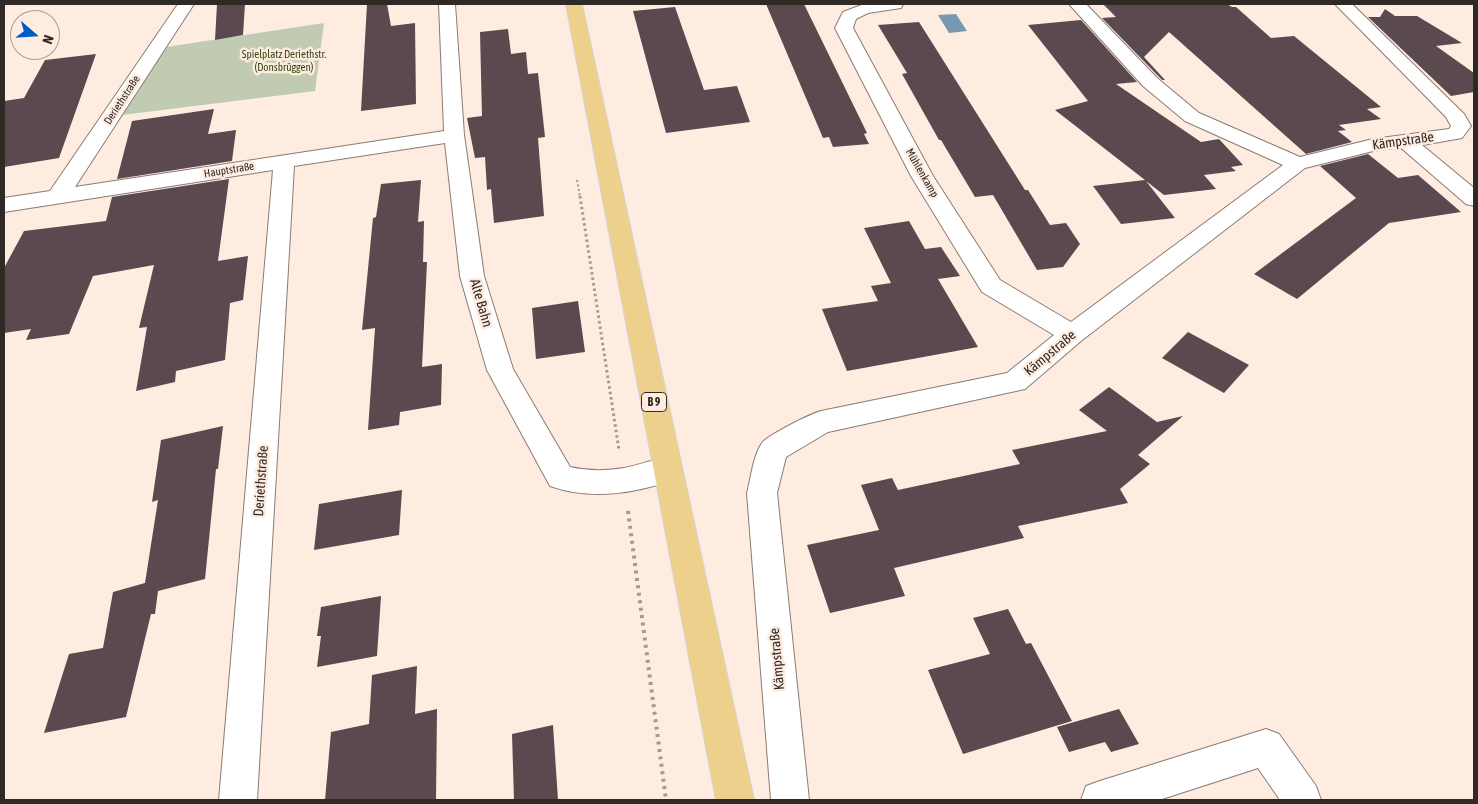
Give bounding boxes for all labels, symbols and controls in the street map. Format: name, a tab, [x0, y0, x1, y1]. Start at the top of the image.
north arrow	[10, 10, 60, 60]
text: N	[39, 33, 57, 46]
park label: Spielplatz Deriethstr. (Donsbrüggen)	[242, 48, 326, 74]
street label: Deriethstraße	[101, 73, 143, 127]
street label: Kämpstraße	[1371, 128, 1435, 154]
street label: Mühlenkamp	[903, 146, 941, 200]
street label: Hauptstraße	[203, 160, 255, 180]
street label: Alte Bahn	[466, 277, 496, 329]
street label: Kämpstraße	[1021, 327, 1079, 379]
road number: B 9	[642, 392, 666, 412]
street label: Deriethstraße	[250, 445, 272, 517]
street label: Kämpstraße	[766, 627, 788, 691]

